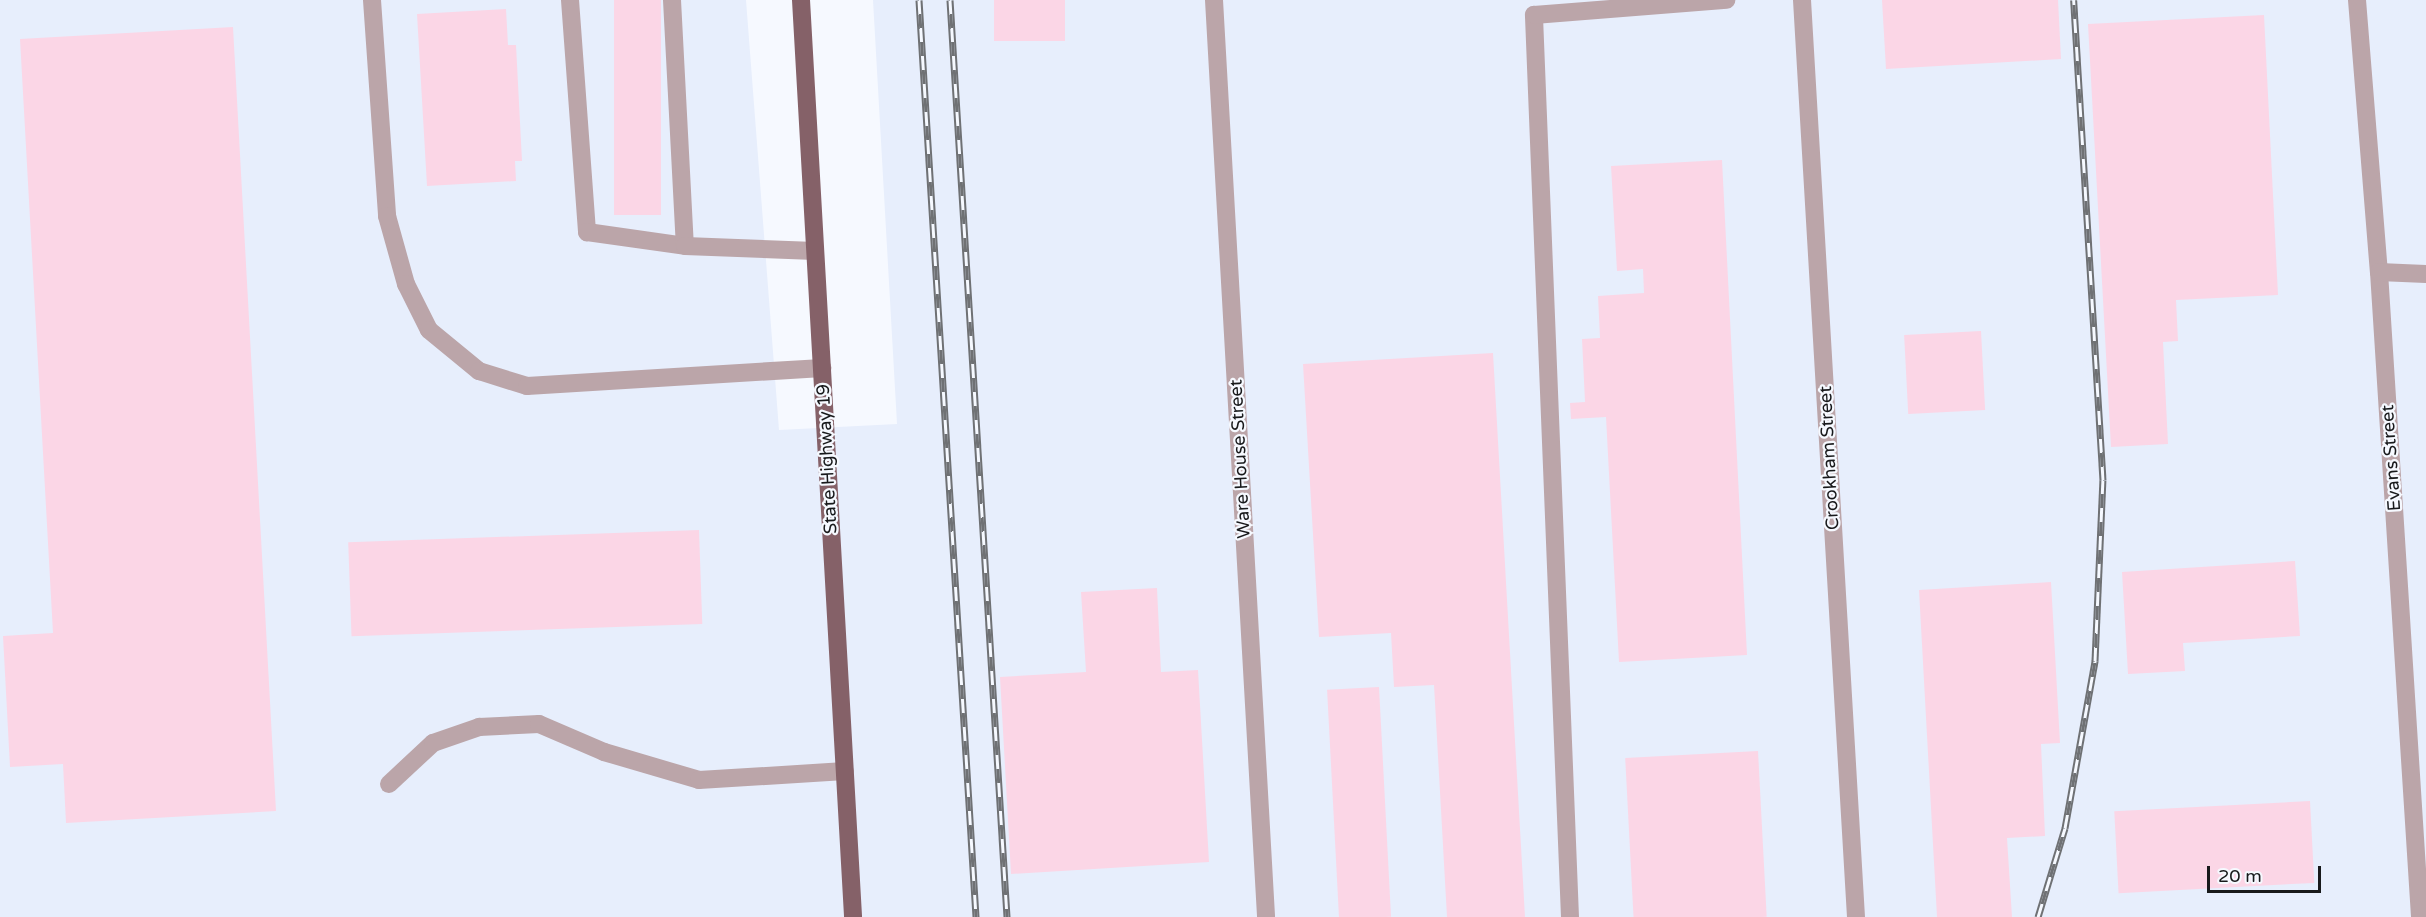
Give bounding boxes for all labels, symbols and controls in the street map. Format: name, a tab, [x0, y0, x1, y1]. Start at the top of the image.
street label: Ware House Street	[1225, 379, 1255, 539]
street label: State Highway 19	[812, 383, 842, 535]
street label: Crookham Street	[1814, 385, 1844, 531]
street label: Evans Street	[2377, 404, 2405, 512]
scale bar	[2210, 854, 2324, 892]
text: 20 m	[2218, 865, 2262, 887]

